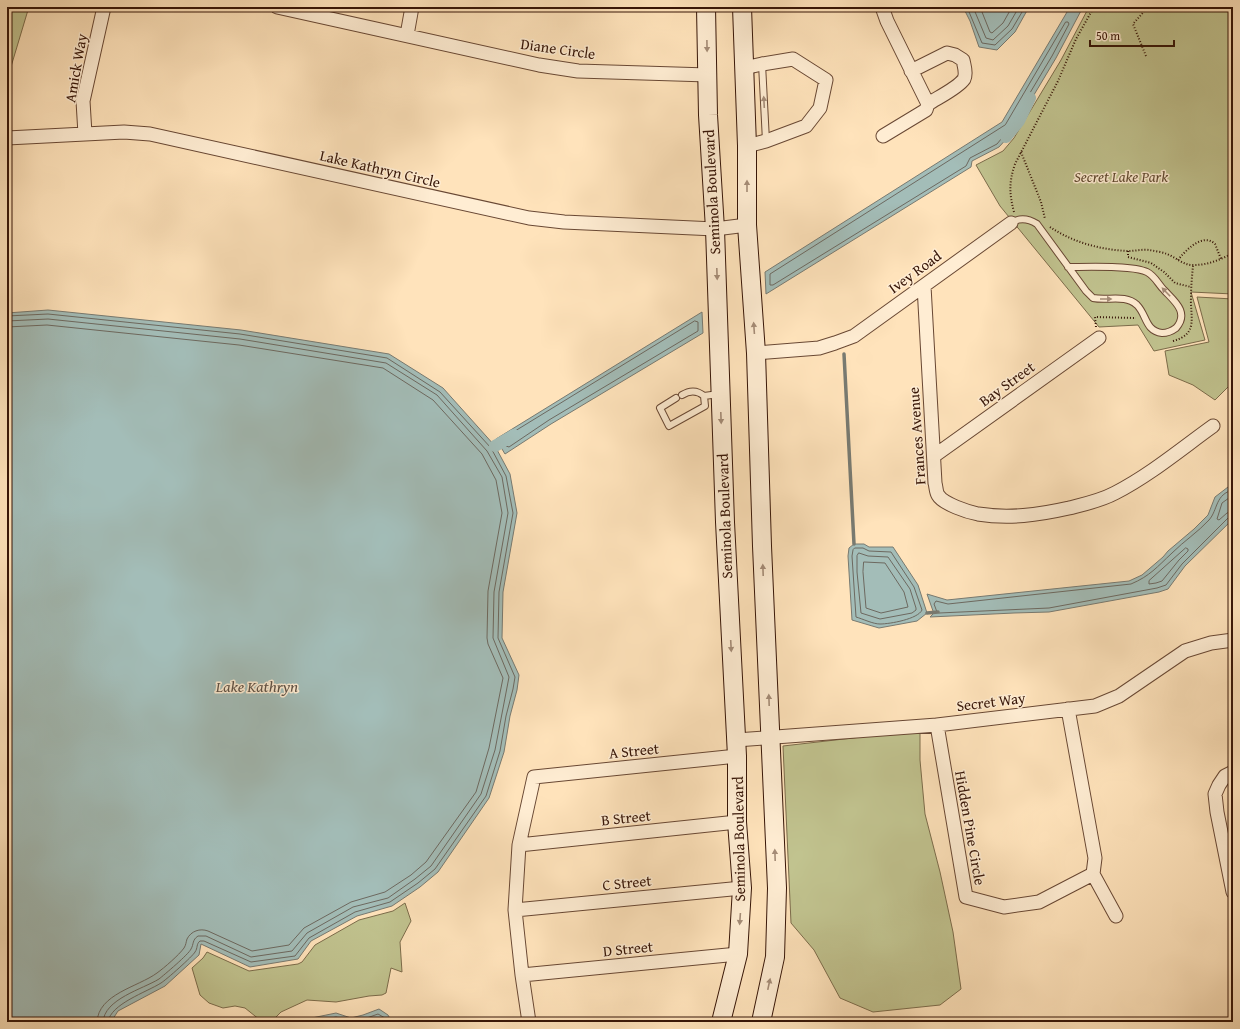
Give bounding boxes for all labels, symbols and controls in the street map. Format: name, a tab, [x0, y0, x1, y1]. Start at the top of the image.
scale bar	[1090, 22, 1174, 48]
text: 50 m	[1096, 27, 1120, 44]
street label: Amick Way	[59, 31, 92, 104]
street label: Diane Circle	[519, 33, 597, 64]
one-way arrow	[704, 40, 710, 53]
one-way arrow	[761, 95, 767, 108]
street label: Seminola Boulevard	[698, 129, 725, 255]
street label: Lake Kathryn Circle	[318, 144, 442, 193]
park label: Secret Lake Park	[1074, 166, 1168, 187]
one-way arrow	[744, 179, 750, 192]
street label: Ivey Road	[884, 245, 946, 298]
one-way arrow	[713, 268, 720, 280]
one-way arrow	[1161, 287, 1171, 297]
one-way arrow	[1100, 296, 1113, 302]
one-way arrow	[751, 322, 758, 334]
street label: Bay Street	[975, 356, 1039, 411]
street label: Frances Avenue	[903, 386, 930, 486]
one-way arrow	[718, 412, 724, 425]
street label: Seminola Boulevard	[712, 453, 737, 579]
one-way arrow	[760, 564, 767, 576]
one-way arrow	[728, 640, 735, 652]
water label: Lake Kathryn	[215, 674, 298, 698]
street label: Secret Way	[955, 687, 1027, 716]
one-way arrow	[765, 694, 772, 706]
street label: A Street	[608, 737, 661, 764]
street label: Hidden Pine Circle	[950, 769, 991, 887]
street label: Seminola Boulevard	[727, 776, 750, 902]
street label: B Street	[600, 804, 652, 831]
one-way arrow	[772, 849, 779, 861]
street label: C Street	[601, 869, 653, 896]
one-way arrow	[736, 913, 743, 925]
street label: D Street	[602, 935, 655, 962]
one-way arrow	[767, 978, 773, 990]

